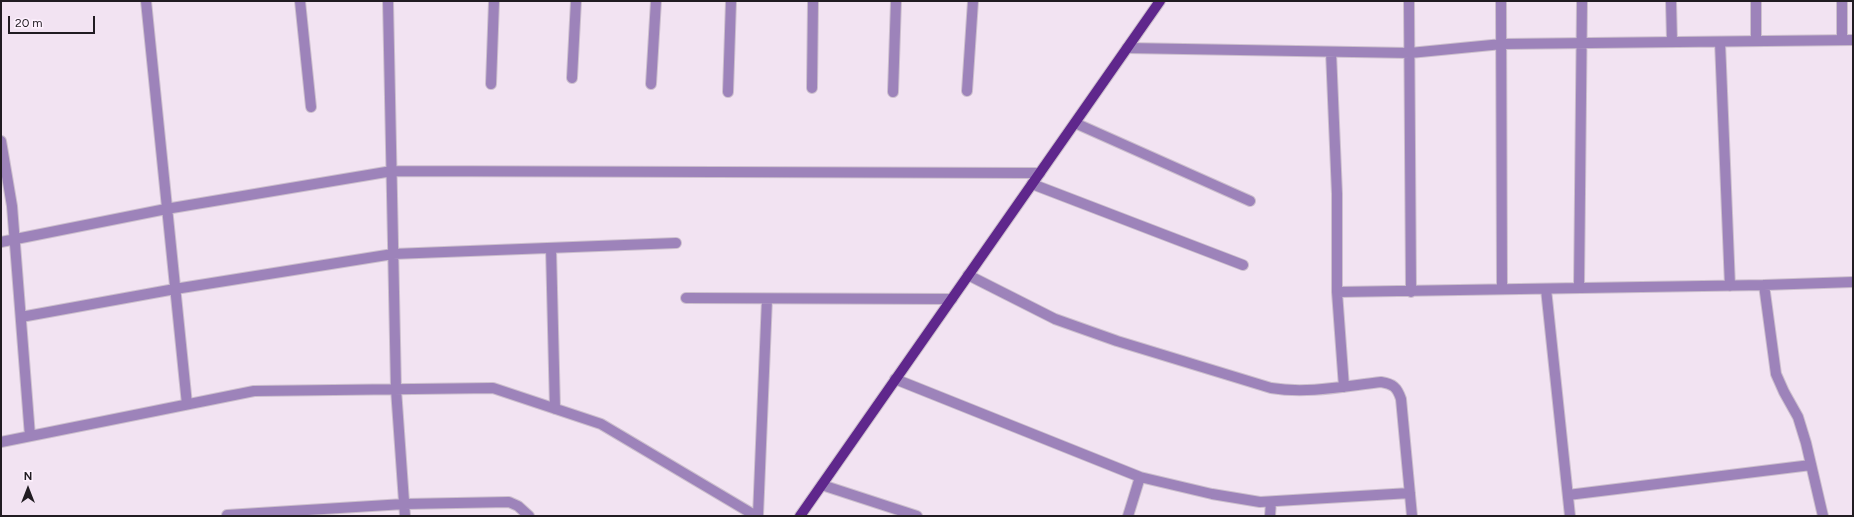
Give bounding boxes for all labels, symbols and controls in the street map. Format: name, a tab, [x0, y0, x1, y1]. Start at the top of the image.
scale bar	[10, 8, 97, 34]
text: 20 m	[15, 16, 43, 30]
north arrow	[8, 469, 48, 509]
text: N	[24, 470, 32, 483]

